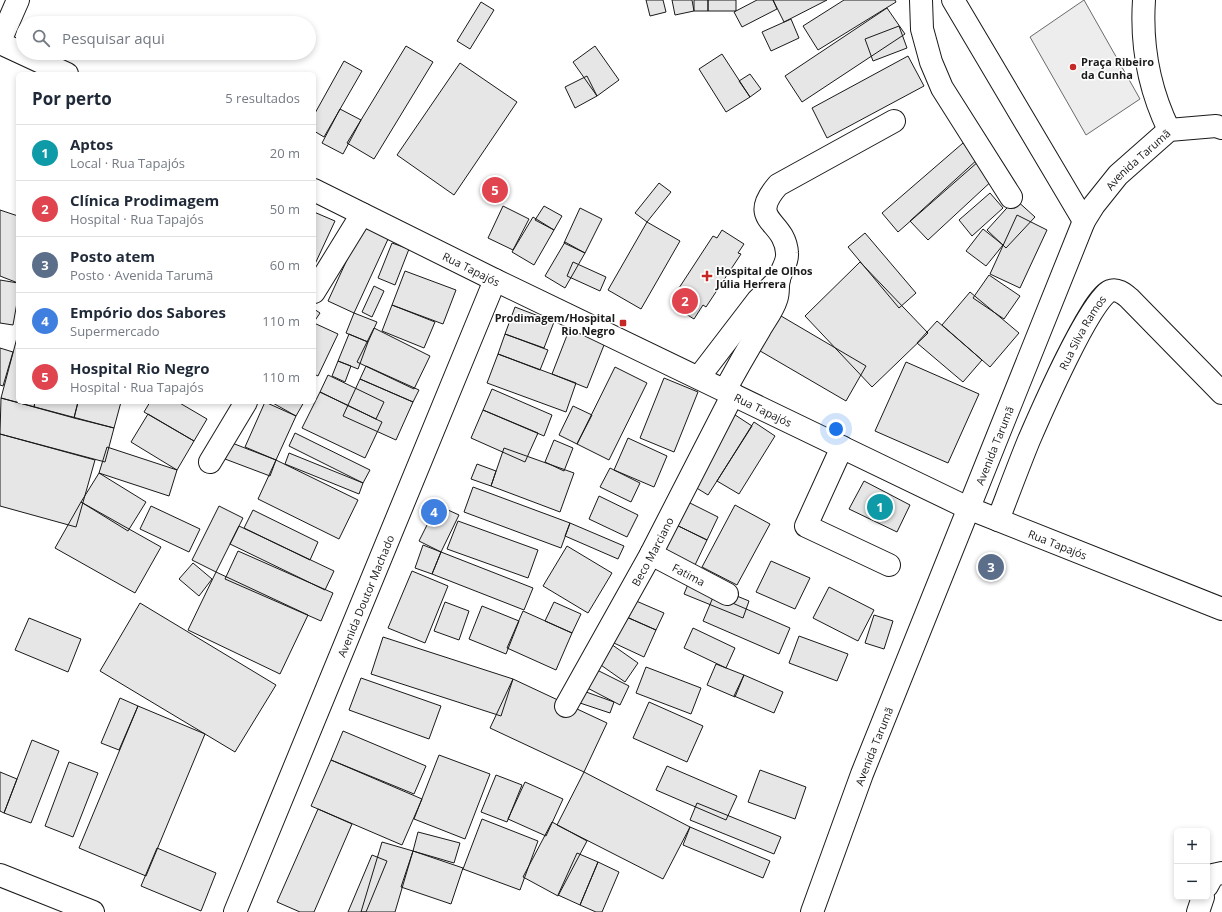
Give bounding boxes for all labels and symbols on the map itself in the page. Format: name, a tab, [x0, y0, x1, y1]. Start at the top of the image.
place label: Praça Ribeiro da Cunha	[1081, 54, 1154, 82]
marker: Praça Ribeiro da Cunha	[1068, 62, 1078, 72]
street label: Avenida Tarumã	[1102, 125, 1173, 193]
pin: 5	[482, 175, 508, 205]
street label: Rua Tapajós	[440, 248, 503, 289]
place label: Hospital de Olhos Júlia Herrera	[715, 263, 813, 291]
marker: Hospital de Olhos Júlia Herrera	[701, 270, 713, 282]
pin: 2	[672, 286, 698, 316]
street label: Rua Silva Ramos	[1055, 291, 1109, 372]
place label: Prodimagem/Hospital Rio Negro	[495, 310, 615, 338]
marker: Prodimagem/Hospital Rio Negro	[618, 318, 628, 328]
street label: Rua Tapajós	[732, 389, 795, 430]
street label: Avenida Tarumã	[971, 404, 1017, 487]
your location	[826, 419, 846, 439]
pin: 1	[867, 492, 893, 522]
pin: 4	[421, 497, 447, 527]
street label: Beco Marciano	[627, 514, 677, 588]
street label: Rua Tapajós	[1026, 525, 1090, 562]
street label: Avenida Doutor Machado	[333, 532, 397, 659]
pin: 3	[978, 552, 1004, 582]
street label: Fatima	[670, 559, 708, 589]
street label: Avenida Tarumã	[851, 704, 896, 787]

